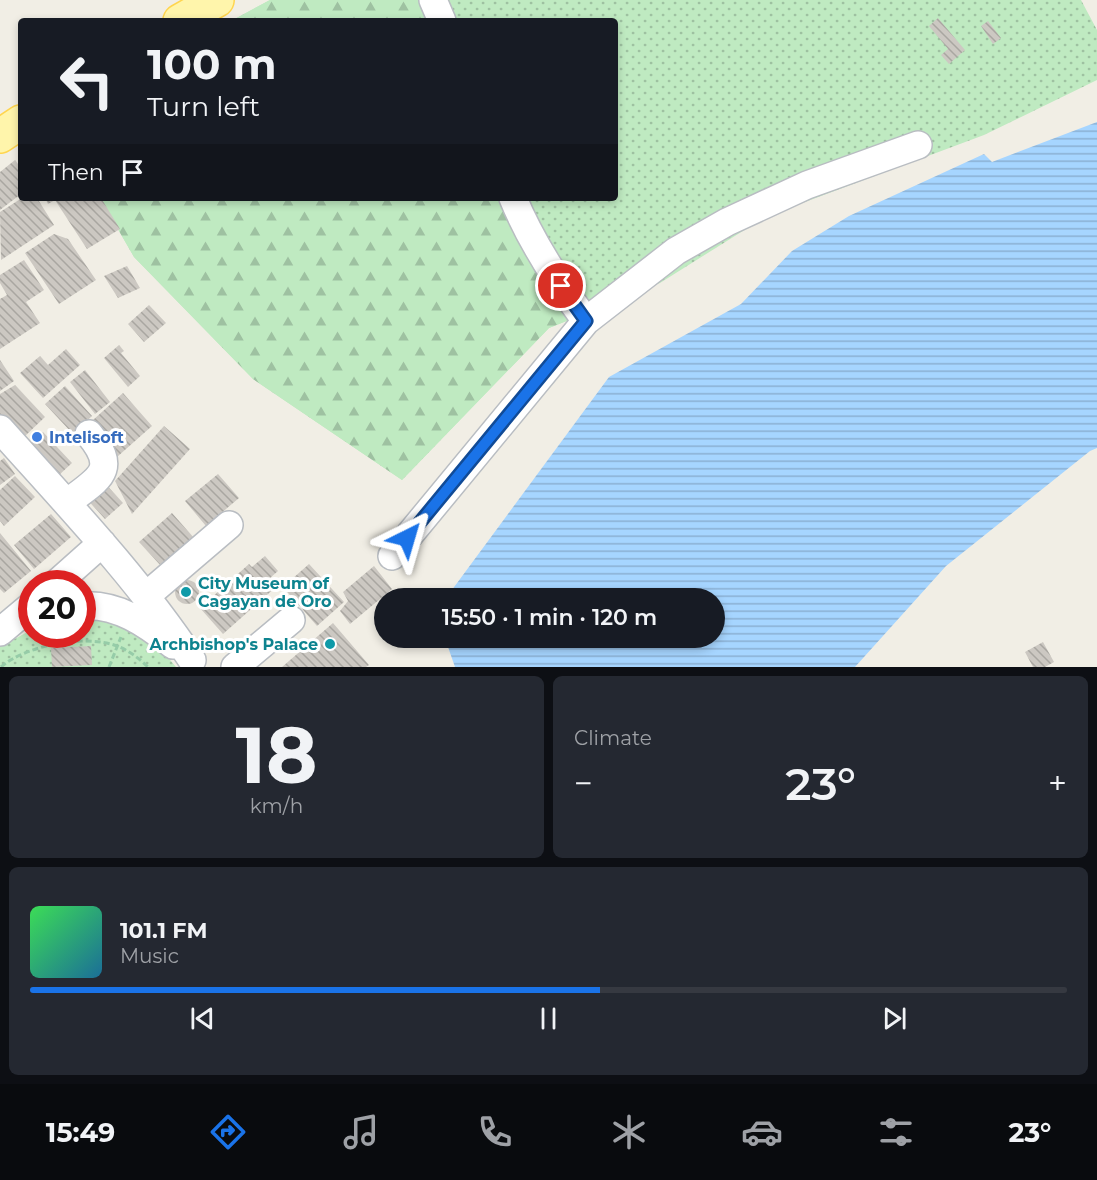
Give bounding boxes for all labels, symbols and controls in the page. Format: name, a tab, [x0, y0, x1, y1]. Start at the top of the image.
text: 100 m	[147, 38, 276, 90]
icon: left	[48, 42, 126, 120]
text: Turn left	[147, 90, 260, 123]
icon: arrive	[116, 156, 149, 189]
text: Then	[48, 159, 104, 186]
pin	[535, 260, 586, 311]
icon: arrive	[544, 269, 577, 302]
place label: Intelisoft	[49, 428, 124, 447]
marker: Intelisoft	[30, 430, 44, 444]
position arrow	[375, 506, 439, 570]
speed limit sign: 20	[18, 570, 96, 648]
place label: City Museum of Cagayan de Oro	[198, 574, 332, 611]
marker: City Museum of Cagayan de Oro	[179, 585, 193, 599]
text: 15:50 · 1 min · 120 m	[442, 604, 657, 631]
place label: Archbishop's Palace	[149, 635, 318, 654]
marker: Archbishop's Palace	[323, 637, 337, 651]
text: 18	[235, 707, 318, 803]
text: Climate	[574, 726, 652, 750]
text: 23°	[785, 756, 856, 811]
text: −	[574, 763, 593, 803]
text: +	[1048, 763, 1067, 803]
text: km/h	[250, 794, 303, 818]
text: 101.1 FM	[120, 917, 207, 944]
text: Music	[120, 944, 179, 968]
icon: previous	[186, 1002, 219, 1035]
icon: pause	[532, 1002, 565, 1035]
icon: next	[878, 1002, 911, 1035]
icon: directions	[207, 1111, 249, 1153]
icon: music	[340, 1111, 382, 1153]
icon: phone	[474, 1111, 516, 1153]
icon: climate	[608, 1111, 650, 1153]
icon: car	[741, 1111, 783, 1153]
icon: filters	[875, 1111, 917, 1153]
text: 15:49	[46, 1116, 115, 1149]
text: 23°	[1008, 1116, 1051, 1149]

